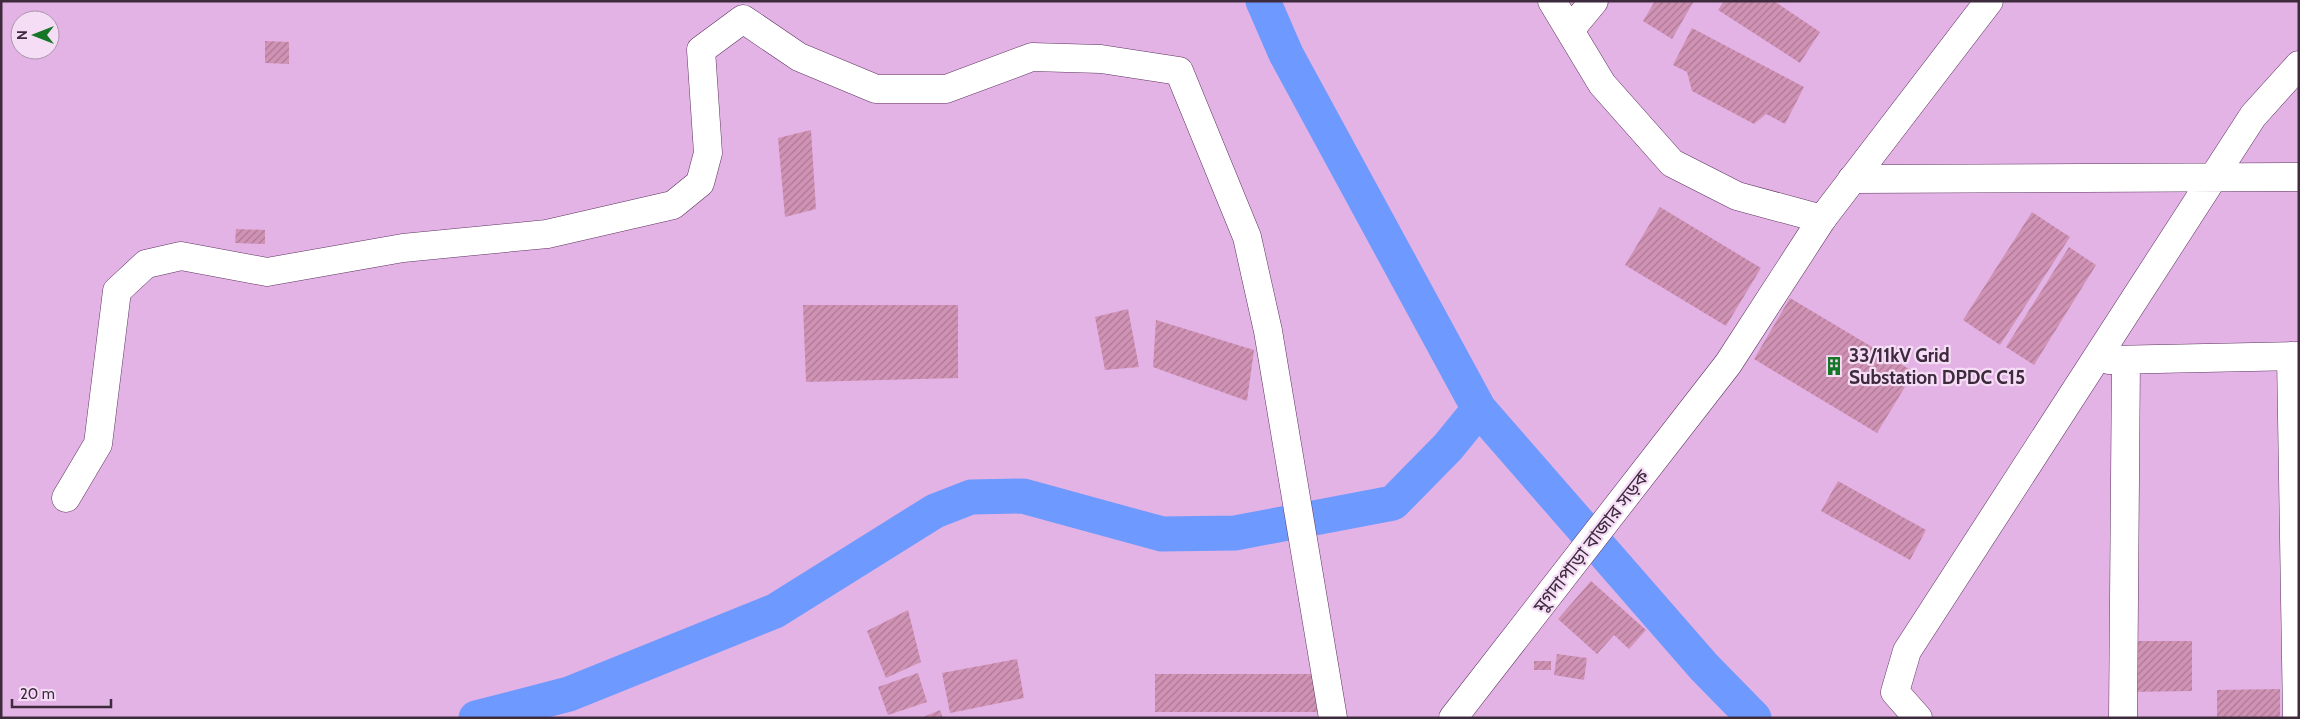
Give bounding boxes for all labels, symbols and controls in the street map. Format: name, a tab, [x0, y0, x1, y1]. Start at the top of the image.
north arrow	[10, 10, 60, 60]
text: N	[13, 30, 31, 40]
place label: 33/11kV Grid Substation DPDC C15	[1849, 344, 2025, 389]
building icon: 33/11kV Grid Substation DPDC C15	[1823, 355, 1845, 377]
street label: মুগদাপাড়া বাজার সড়ক	[1528, 465, 1655, 618]
scale bar	[12, 676, 111, 708]
text: 20 m	[20, 685, 55, 703]

